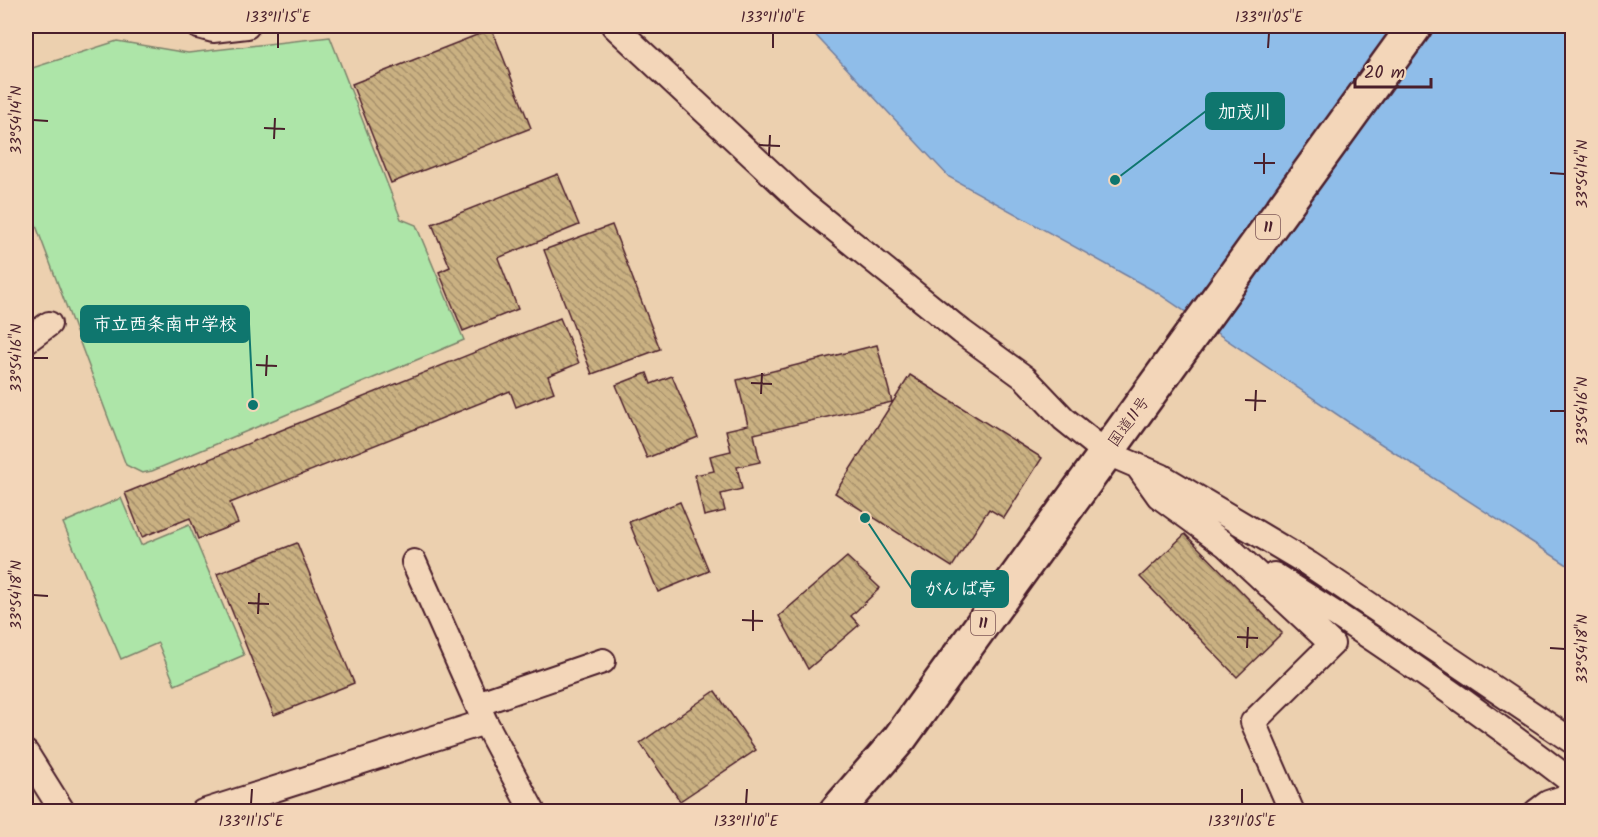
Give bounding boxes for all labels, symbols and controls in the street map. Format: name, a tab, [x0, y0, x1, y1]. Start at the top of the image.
text: 133°11'15"E	[245, 6, 312, 30]
text: 133°11'10"E	[741, 6, 806, 30]
text: 133°11'05"E	[1235, 6, 1304, 30]
scale bar	[1355, 51, 1432, 89]
text: 20 m	[1364, 59, 1405, 88]
text: 33°54'14"N	[5, 86, 29, 154]
callout: 加茂川	[1206, 93, 1284, 129]
text: 加茂川	[1218, 99, 1272, 128]
text: 33°54'14"N	[1571, 140, 1595, 208]
road number: 11	[1256, 215, 1280, 239]
callout: 市立西条南中学校	[81, 306, 249, 342]
text: 市立西条南中学校	[93, 311, 237, 340]
text: 33°54'16"N	[5, 324, 29, 392]
text: 33°54'16"N	[1571, 377, 1595, 445]
street label: 国道11号	[1102, 391, 1156, 453]
text: 33°54'18"N	[5, 560, 29, 630]
callout: がんば亭	[912, 571, 1008, 607]
text: がんば亭	[924, 576, 996, 605]
road number: 11	[971, 611, 995, 635]
text: 33°54'18"N	[1571, 614, 1595, 684]
text: 133°11'15"E	[218, 810, 285, 834]
text: 133°11'10"E	[714, 810, 779, 834]
text: 133°11'05"E	[1208, 810, 1277, 834]

